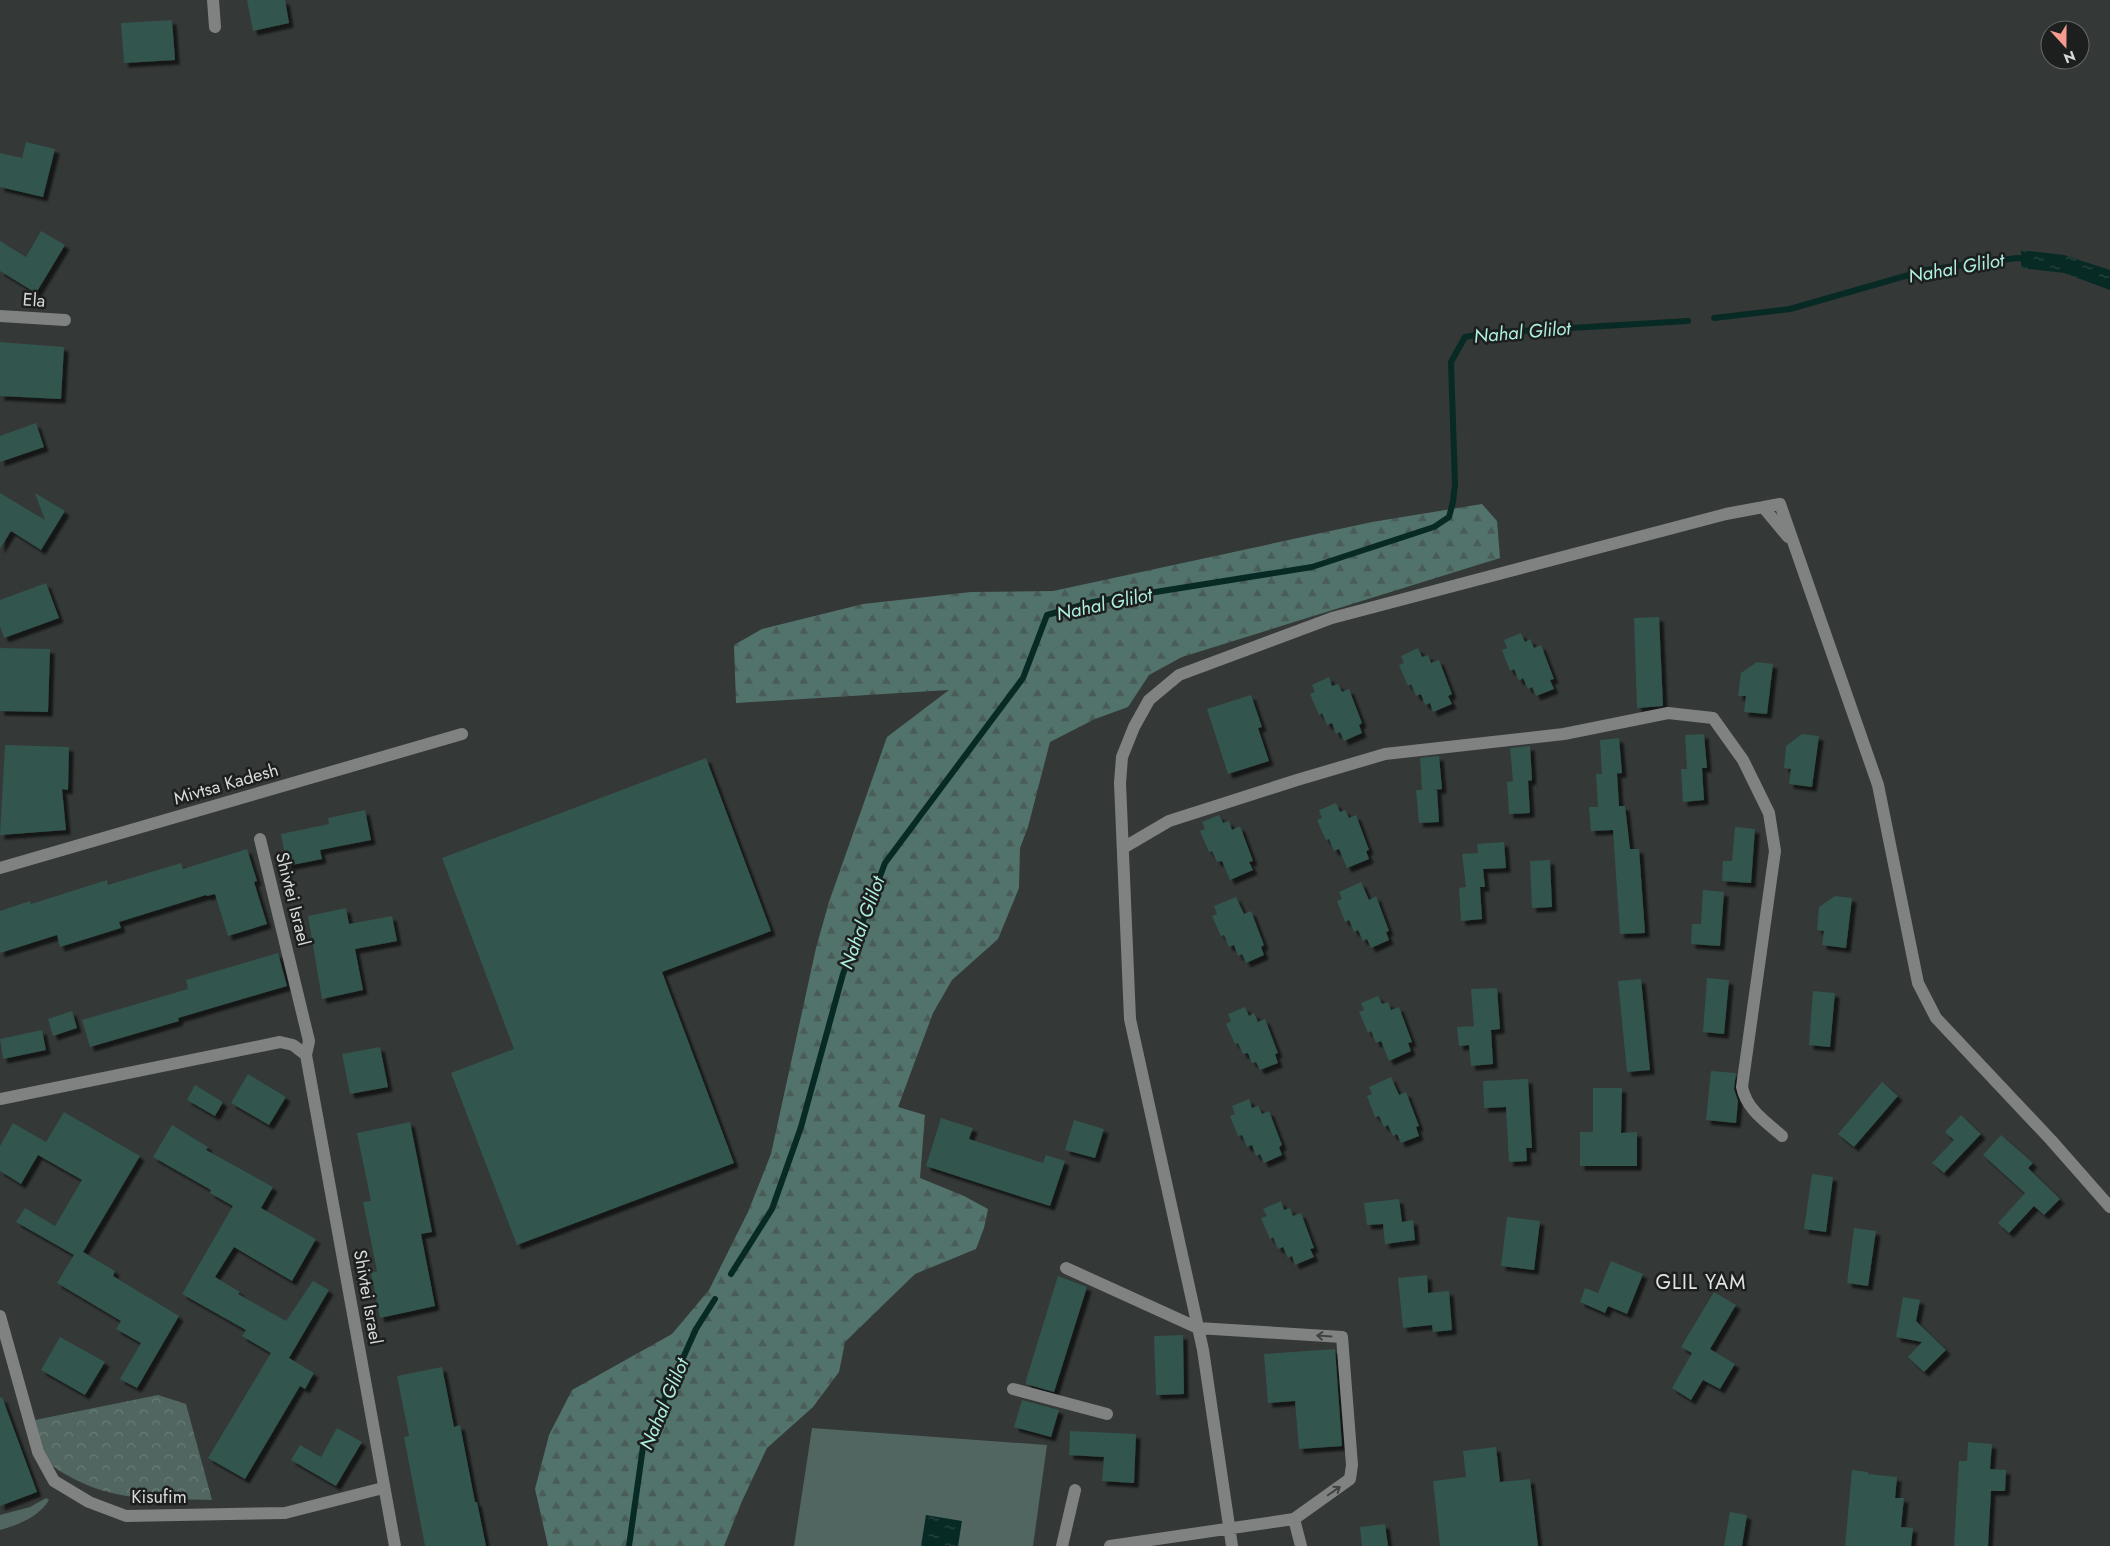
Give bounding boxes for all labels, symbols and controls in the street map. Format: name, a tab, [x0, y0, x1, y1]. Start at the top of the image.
north arrow	[2040, 20, 2090, 70]
text: N	[2061, 46, 2078, 68]
water label: Nahal Glilot	[1906, 246, 2008, 290]
street label: Ela	[22, 286, 46, 314]
water label: Nahal Glilot	[1473, 314, 1573, 350]
water label: Nahal Glilot	[1054, 580, 1156, 627]
street label: Mivtsa Kadesh	[171, 757, 281, 811]
street label: Shivtei Israel	[269, 850, 317, 948]
water label: Nahal Glilot	[833, 871, 892, 973]
street label: Shivtei Israel	[347, 1248, 389, 1346]
district label: GLIL YAM	[1655, 1268, 1747, 1297]
one-way arrow	[1316, 1332, 1332, 1341]
water label: Nahal Glilot	[633, 1353, 696, 1454]
street label: Kisufim	[131, 1484, 187, 1510]
one-way arrow	[1327, 1486, 1341, 1496]

